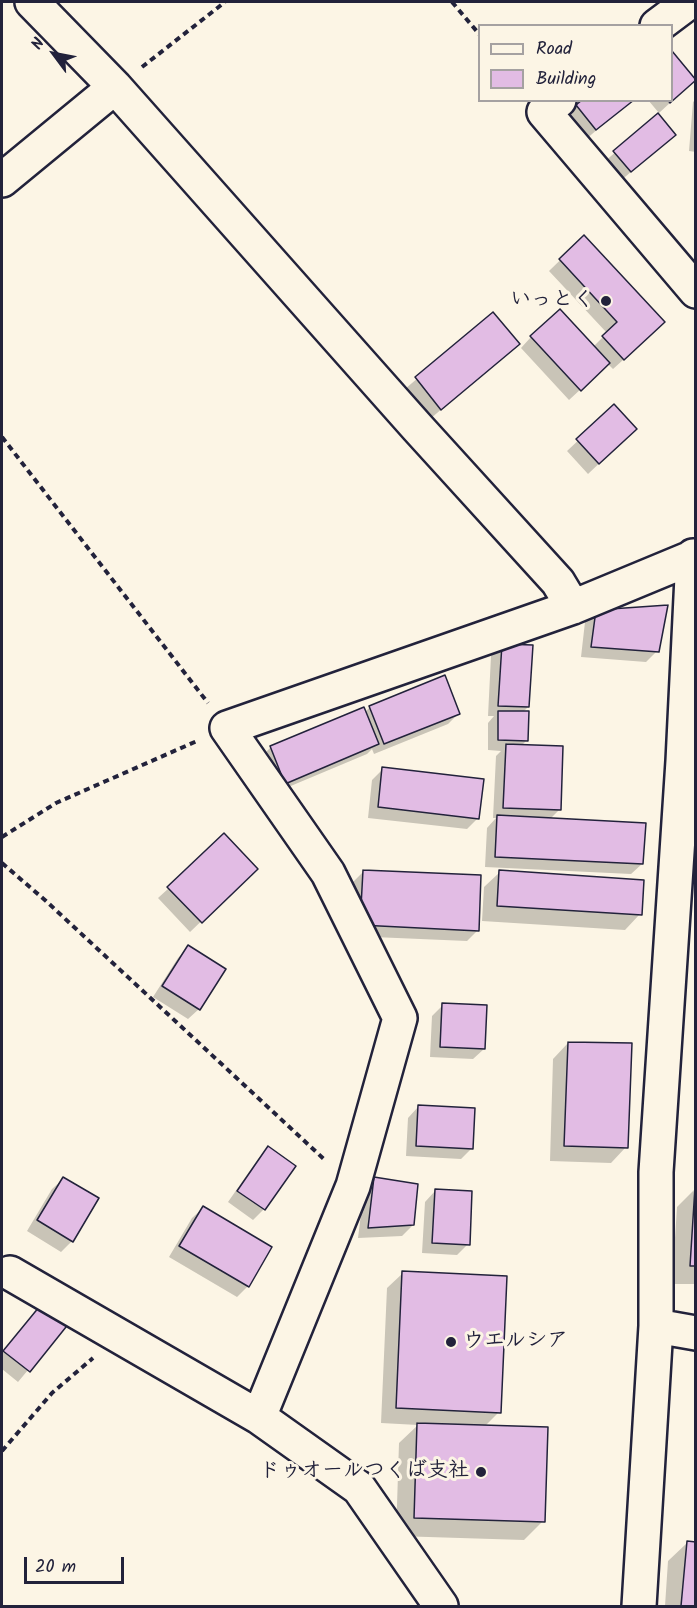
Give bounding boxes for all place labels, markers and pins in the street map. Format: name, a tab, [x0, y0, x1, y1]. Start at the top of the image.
place label: いっとく	[510, 288, 594, 314]
marker: いっとく	[599, 294, 613, 308]
place label: ウエルシア	[463, 1329, 568, 1355]
marker: ウエルシア	[444, 1335, 458, 1349]
place label: ドゥオールつくば支社	[259, 1459, 469, 1485]
marker: ドゥオールつくば支社	[474, 1465, 488, 1479]

